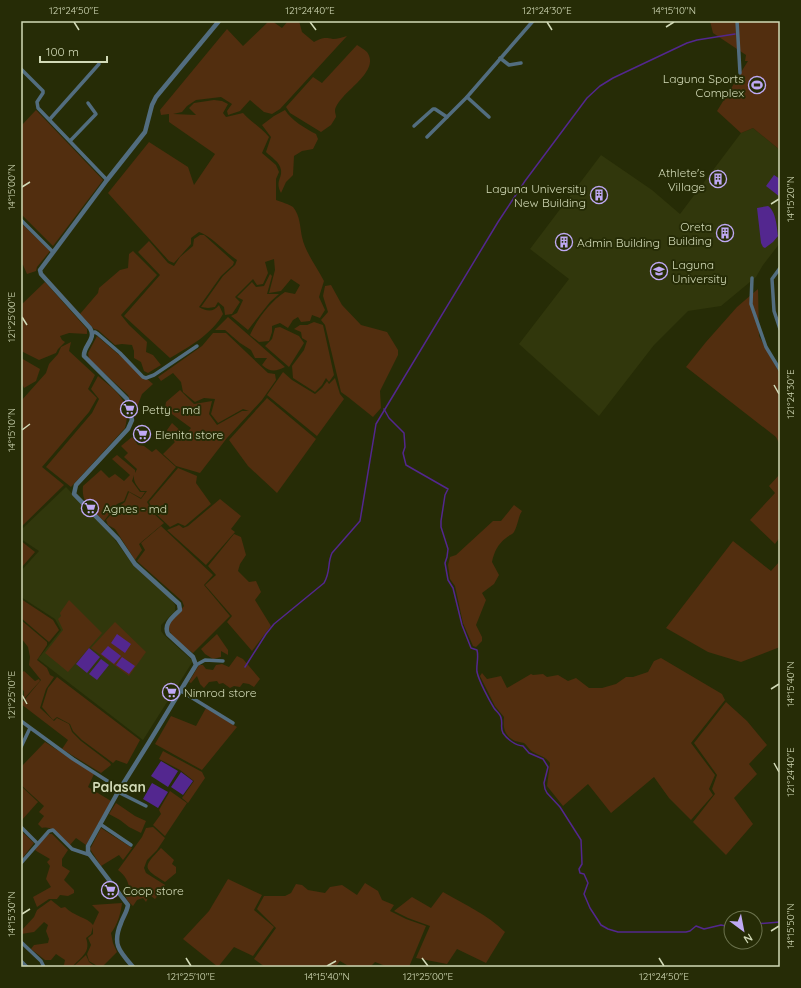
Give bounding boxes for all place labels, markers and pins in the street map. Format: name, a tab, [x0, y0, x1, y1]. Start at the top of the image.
place label: Laguna Sports Complex	[663, 71, 744, 100]
sports icon: Laguna Sports Complex	[747, 75, 767, 95]
place label: Athlete's Village	[658, 165, 705, 194]
building icon: Athlete's Village	[708, 169, 728, 189]
place label: Laguna University New Building	[486, 181, 586, 210]
building icon: Laguna University New Building	[589, 185, 609, 205]
place label: Oreta Building	[668, 219, 712, 248]
building icon: Oreta Building	[715, 223, 735, 243]
building icon: Admin Building	[554, 232, 574, 252]
place label: Admin Building	[577, 235, 660, 250]
place label: Laguna University	[672, 257, 727, 286]
school or university icon: Laguna University	[649, 261, 669, 281]
supermarket icon: Petty - md	[119, 399, 139, 419]
place label: Petty - md	[142, 402, 200, 417]
supermarket icon: Elenita store	[132, 424, 152, 444]
place label: Elenita store	[155, 427, 224, 442]
supermarket icon: Agnes - md	[80, 498, 100, 518]
place label: Agnes - md	[103, 501, 167, 516]
supermarket icon: Nimrod store	[161, 682, 181, 702]
place label: Nimrod store	[184, 685, 257, 700]
supermarket icon: Coop store	[100, 880, 120, 900]
place label: Coop store	[123, 883, 184, 898]

